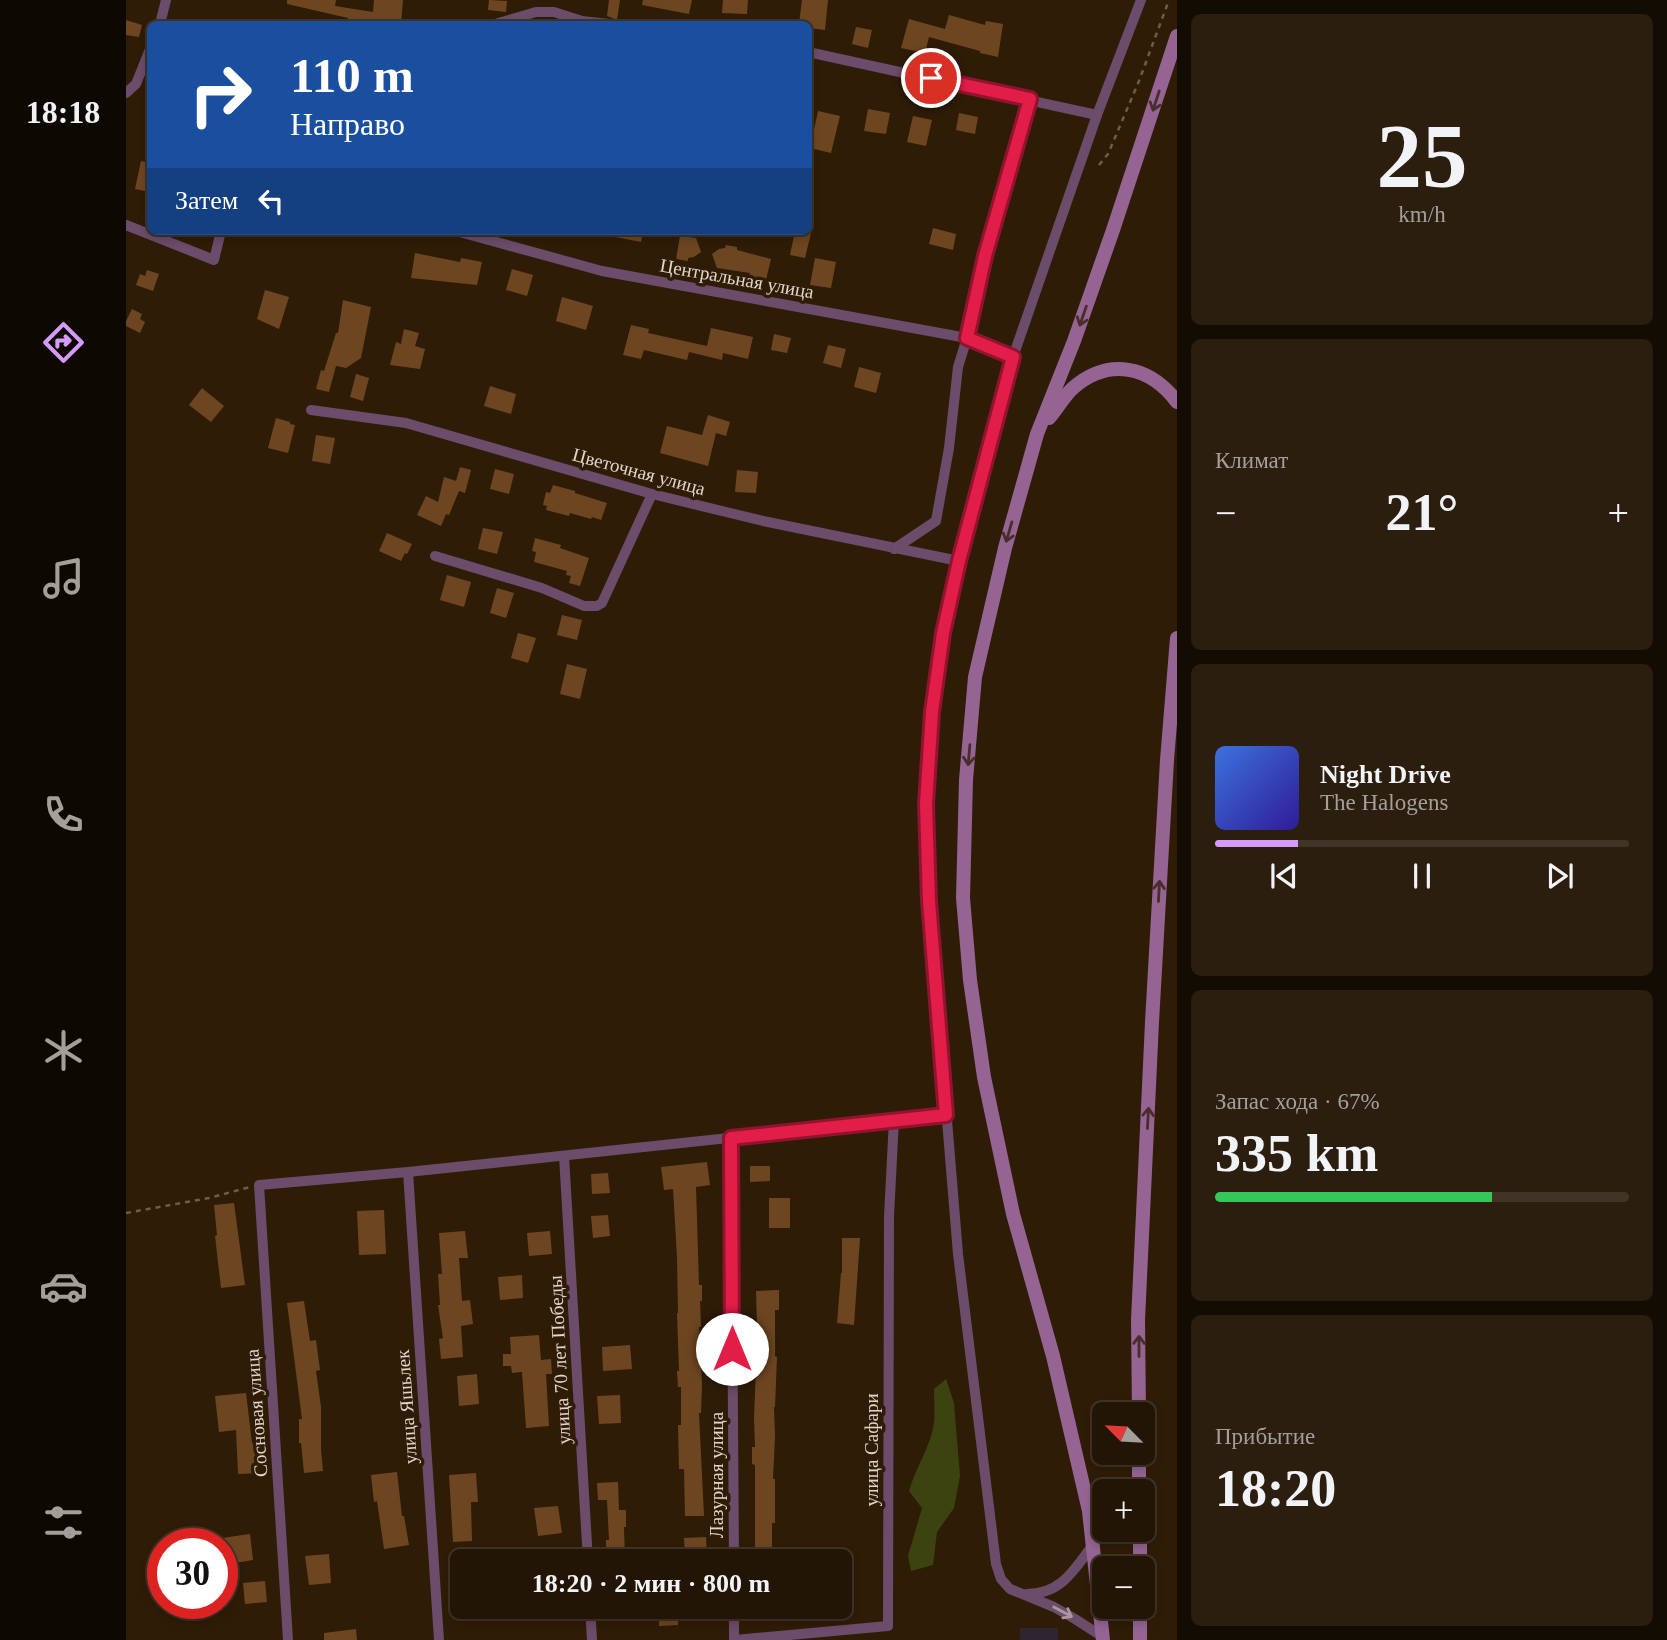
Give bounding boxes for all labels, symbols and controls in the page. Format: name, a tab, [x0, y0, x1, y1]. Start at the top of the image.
text: 110 m	[290, 48, 414, 103]
pin	[901, 48, 961, 108]
icon: right	[175, 49, 266, 140]
icon: arrive	[912, 59, 950, 97]
one-way arrow	[1148, 90, 1161, 112]
text: 18:18	[26, 94, 100, 130]
text: Направо	[290, 106, 405, 142]
text: 25	[1377, 106, 1468, 207]
icon: left	[252, 182, 290, 220]
text: Затем	[175, 186, 238, 215]
text: km/h	[1398, 202, 1446, 227]
street label: Центральная улица	[658, 255, 816, 302]
one-way arrow	[1075, 305, 1088, 327]
icon: directions	[39, 318, 88, 367]
street label: Цветочная улица	[570, 444, 708, 499]
text: Климат	[1215, 448, 1288, 473]
text: 21°	[1386, 484, 1458, 541]
text: −	[1215, 492, 1236, 534]
text: +	[1608, 492, 1629, 534]
one-way arrow	[1002, 520, 1015, 542]
icon: music	[39, 554, 88, 603]
one-way arrow	[962, 743, 975, 766]
text: Night Drive	[1320, 760, 1451, 789]
icon: phone	[39, 790, 88, 839]
text: The Halogens	[1320, 790, 1448, 815]
icon: previous	[1265, 857, 1303, 895]
icon: pause	[1403, 857, 1441, 895]
icon: next	[1541, 857, 1579, 895]
one-way arrow	[1153, 880, 1166, 903]
icon: climate	[39, 1026, 88, 1075]
text: Запас хода · 67%	[1215, 1089, 1380, 1114]
one-way arrow	[1141, 1107, 1154, 1130]
text: 335 km	[1215, 1125, 1378, 1182]
icon: car	[39, 1262, 88, 1311]
street label: улица 70 лет Победы	[545, 1274, 574, 1445]
position arrow	[695, 1312, 769, 1386]
one-way arrow	[1132, 1335, 1145, 1358]
street label: Сосновая улица	[242, 1348, 271, 1478]
street label: улица Яшьлек	[392, 1348, 421, 1465]
street label: улица Сафари	[861, 1393, 882, 1507]
north arrow	[1092, 1402, 1155, 1465]
map controls	[1092, 1402, 1155, 1619]
street label: Лазурная улица	[706, 1411, 727, 1538]
text: Прибытие	[1215, 1424, 1315, 1449]
text: 18:20	[1215, 1460, 1336, 1517]
button: +	[1092, 1479, 1155, 1542]
icon: filters	[39, 1498, 88, 1547]
speed limit sign: 30	[147, 1528, 238, 1619]
button: −	[1092, 1556, 1155, 1619]
text: 18:20 · 2 мин · 800 m	[532, 1569, 770, 1598]
one-way arrow	[1052, 1606, 1073, 1620]

